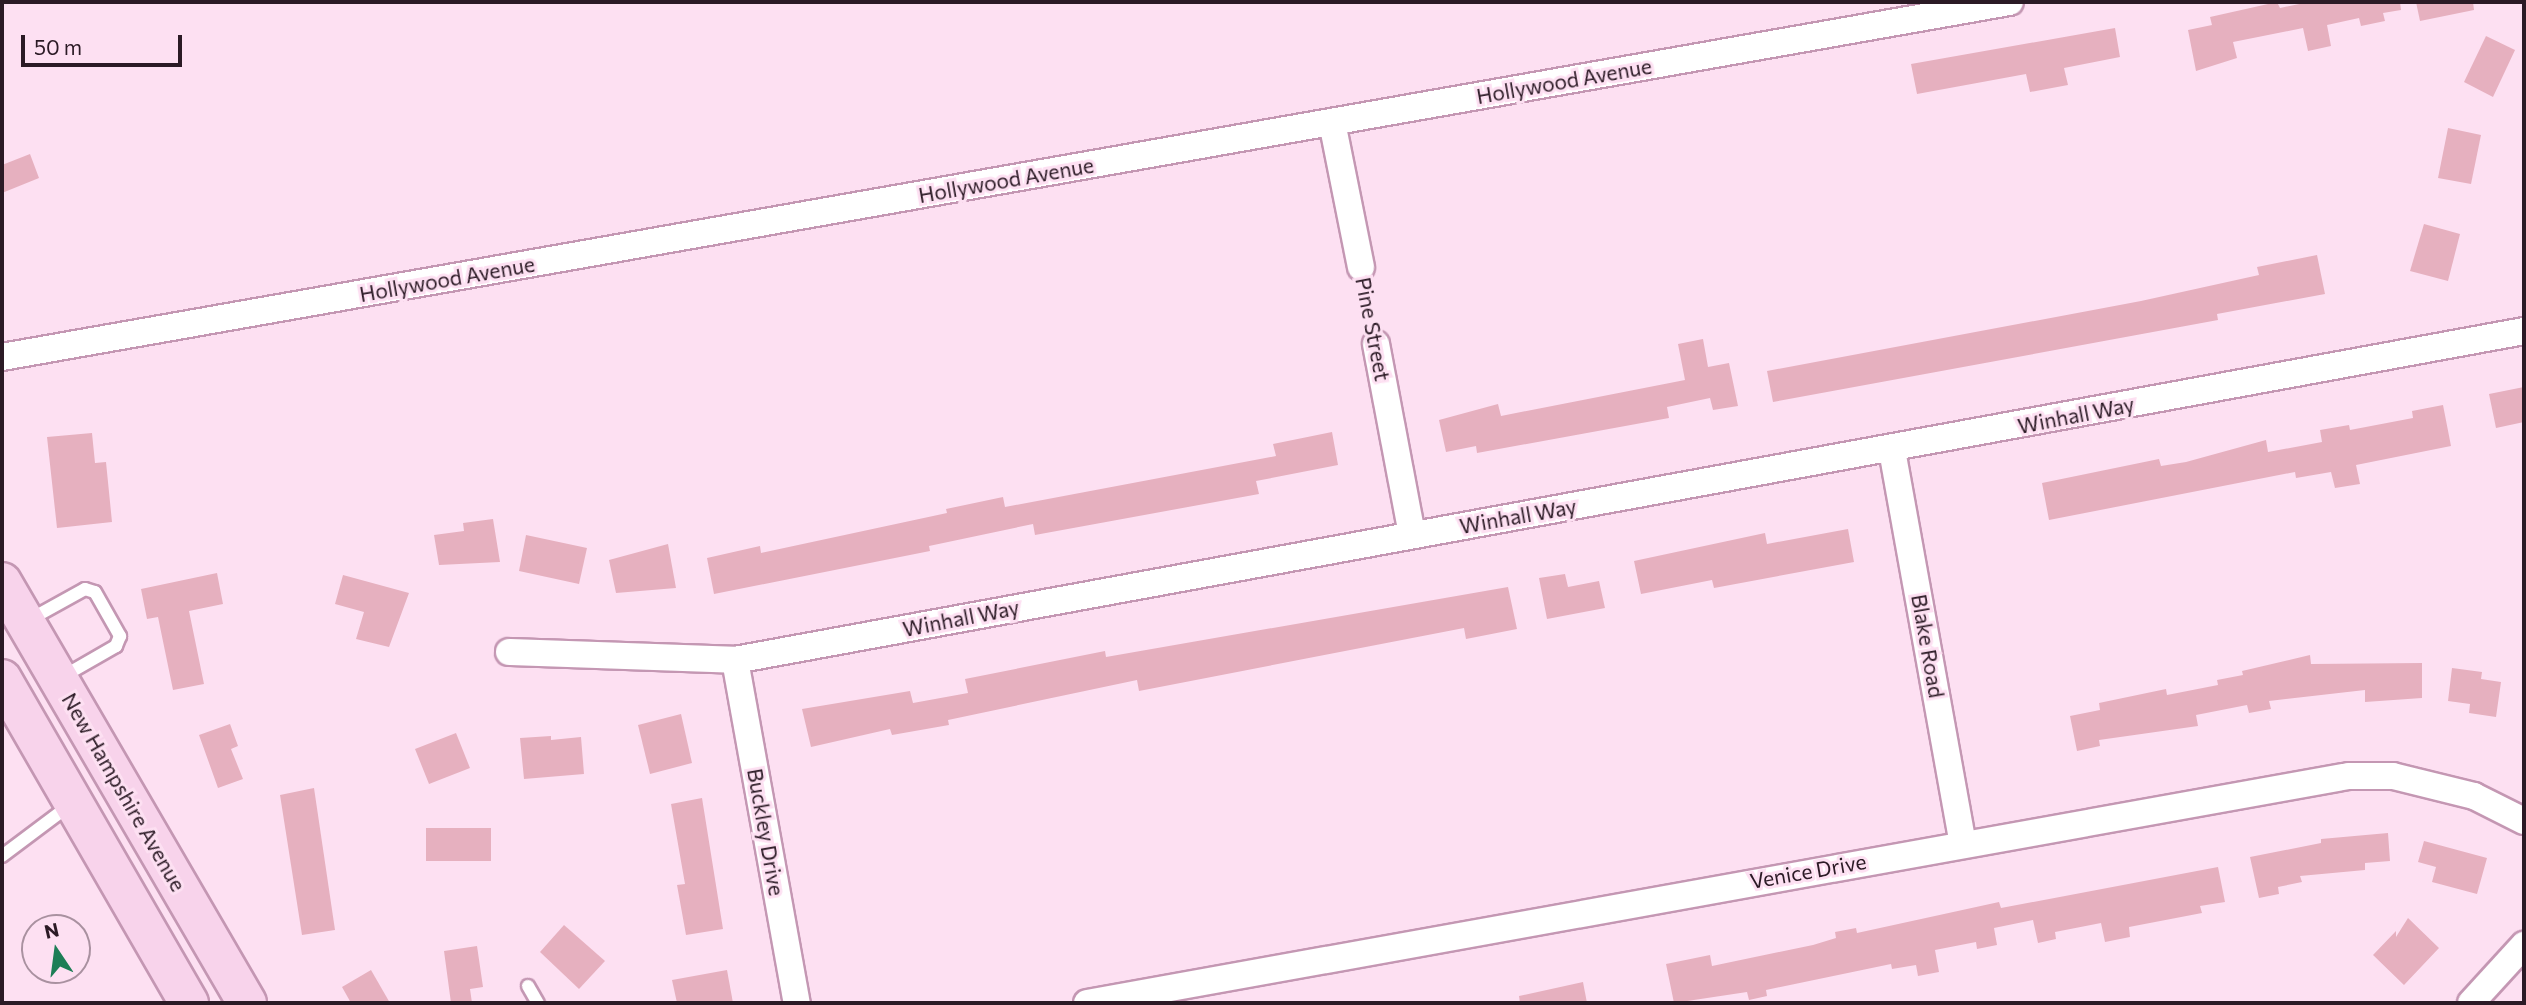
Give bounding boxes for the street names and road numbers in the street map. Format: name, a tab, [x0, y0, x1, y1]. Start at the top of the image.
street label: Hollywood Avenue	[1474, 53, 1654, 109]
street label: Hollywood Avenue	[916, 152, 1096, 208]
street label: Hollywood Avenue	[357, 251, 537, 307]
street label: Pine Street	[1351, 275, 1395, 383]
street label: Winhall Way	[2015, 391, 2137, 439]
street label: Winhall Way	[1457, 493, 1579, 539]
street label: Blake Road	[1906, 592, 1950, 700]
street label: Winhall Way	[900, 594, 1022, 642]
street label: New Hampshire Avenue	[57, 688, 191, 896]
street label: Buckley Drive	[742, 766, 790, 898]
street label: Venice Drive	[1748, 848, 1868, 894]

